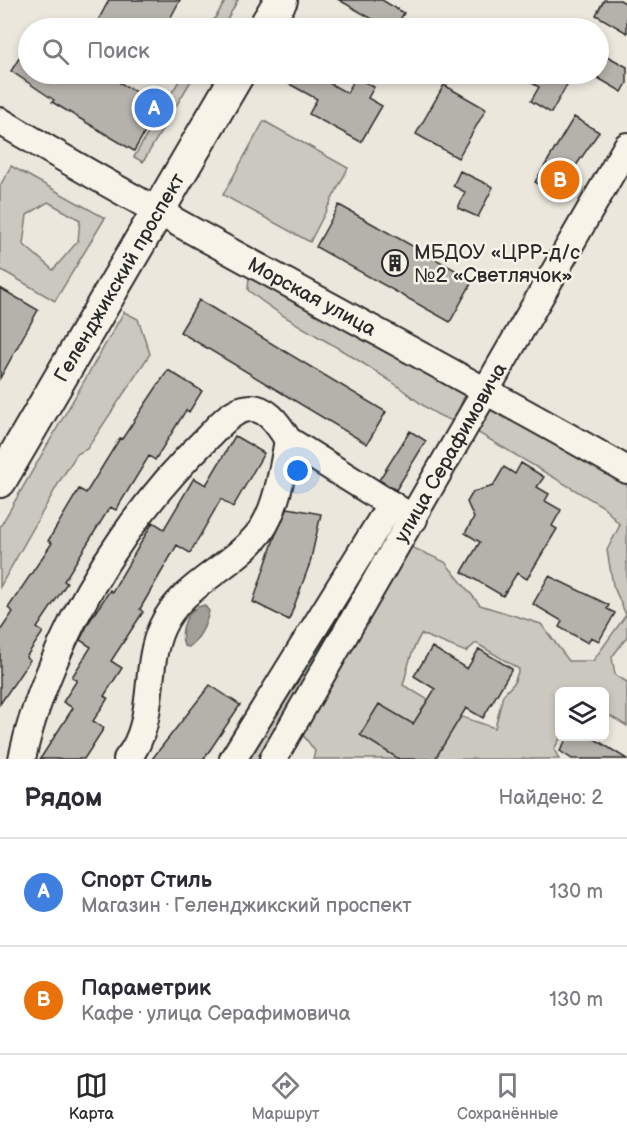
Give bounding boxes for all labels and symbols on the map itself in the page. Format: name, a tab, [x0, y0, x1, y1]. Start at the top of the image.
pin: A	[134, 86, 174, 130]
pin: B	[540, 158, 580, 202]
street label: Геленджикский проспект	[50, 168, 191, 387]
place label: МБДОУ «ЦРР-д/с №2 «Светлячок»	[414, 241, 580, 288]
building icon: МБДОУ «ЦРР-д/с №2 «Светлячок»	[380, 248, 410, 278]
street label: Морская улица	[243, 253, 380, 342]
street label: улица Серафимовича	[390, 358, 512, 547]
your location	[283, 456, 312, 485]

